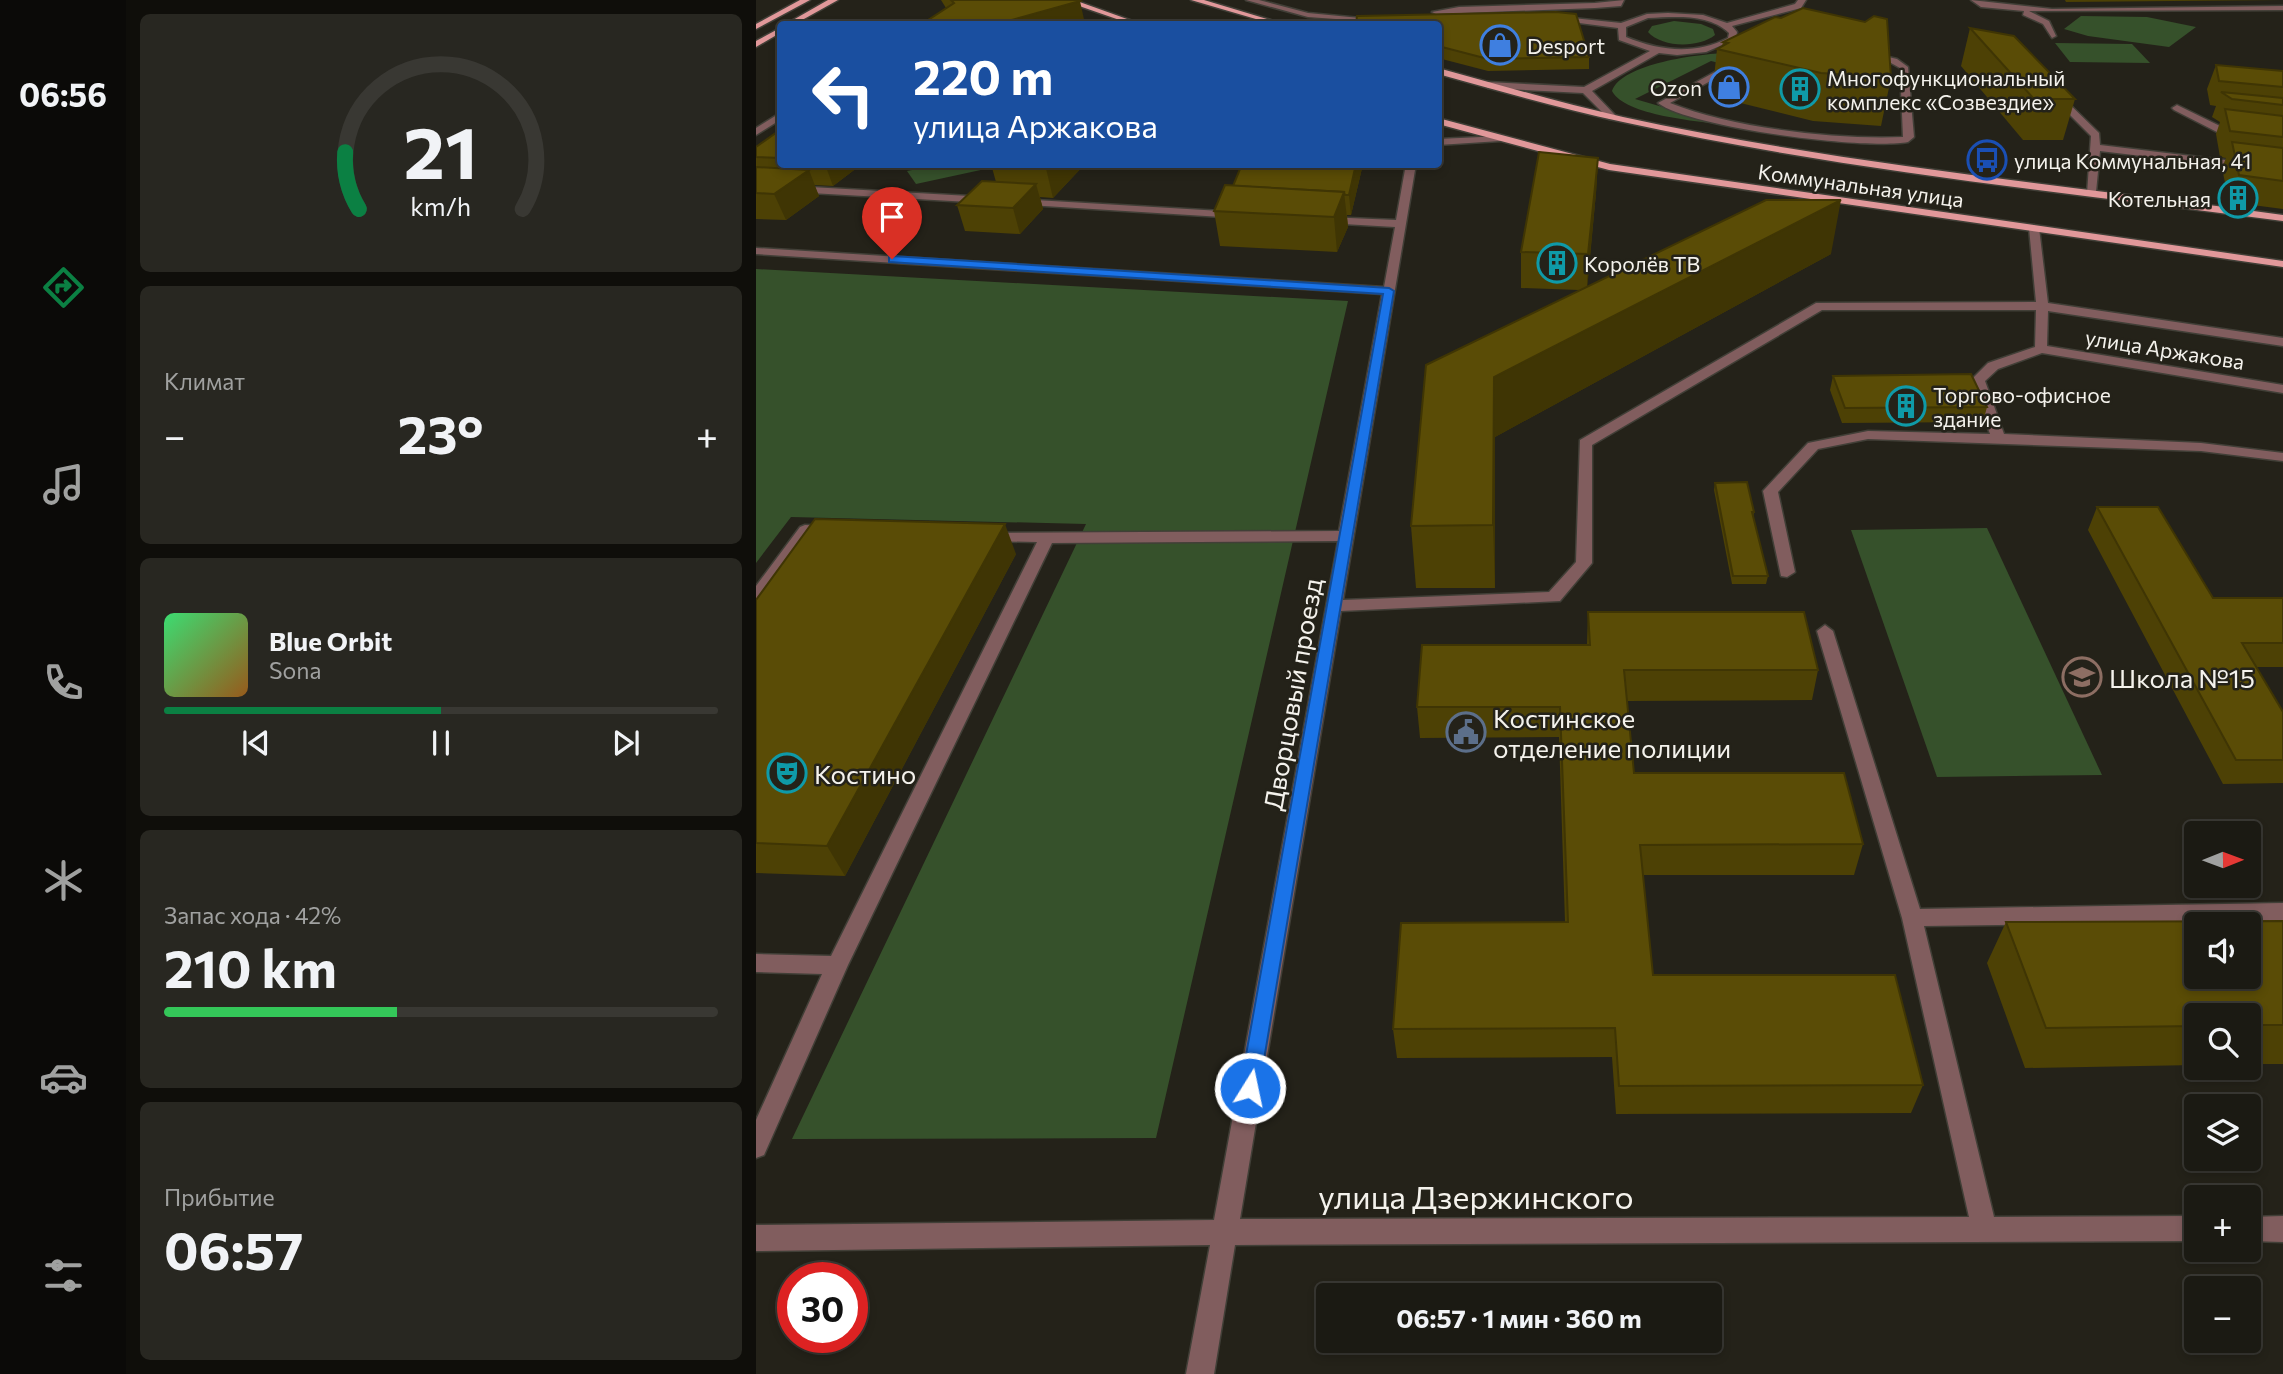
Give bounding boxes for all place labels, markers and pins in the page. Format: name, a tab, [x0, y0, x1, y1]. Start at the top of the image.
shop icon: Desport	[1479, 24, 1521, 66]
place label: Desport	[1527, 33, 1605, 58]
place label: Многофункциональный комплекс «Созвездие»	[1827, 65, 2065, 114]
shop icon: Ozon	[1708, 66, 1750, 108]
building icon: Многофункциональный комплекс «Созвездие»	[1779, 68, 1821, 110]
place label: Ozon	[1650, 75, 1702, 100]
bus stop icon: улица Коммунальная, 41	[1966, 139, 2008, 181]
place label: улица Коммунальная, 41	[2014, 148, 2251, 173]
building icon: Котельная	[2217, 177, 2259, 219]
place label: Котельная	[2108, 186, 2211, 211]
pin	[862, 187, 922, 259]
building icon: Королёв ТВ	[1536, 242, 1578, 284]
place label: Королёв ТВ	[1584, 251, 1700, 276]
place label: Торгово-офисное здание	[1933, 382, 2111, 431]
building icon: Торгово-офисное здание	[1885, 385, 1927, 427]
school or university icon: Школа №15	[2061, 656, 2103, 698]
place label: Школа №15	[2109, 662, 2255, 693]
place label: Костинское отделение полиции	[1493, 702, 1731, 763]
public building icon: Костинское отделение полиции	[1445, 711, 1487, 753]
theatre icon: Костино	[766, 752, 808, 794]
place label: Костино	[814, 758, 916, 789]

